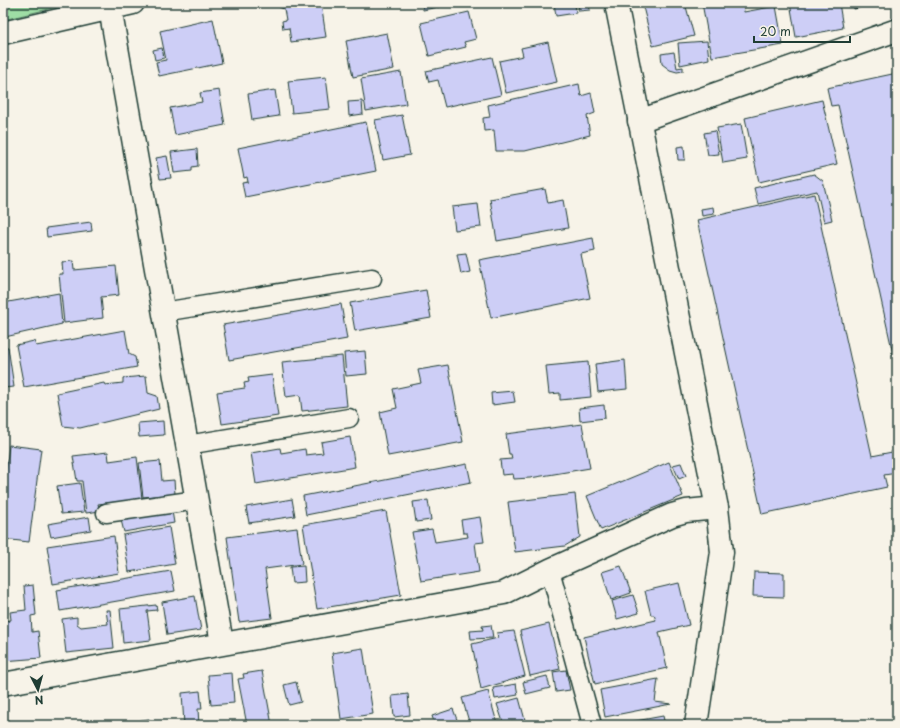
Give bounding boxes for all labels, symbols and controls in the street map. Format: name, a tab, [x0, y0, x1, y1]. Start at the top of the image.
scale bar	[754, 18, 850, 44]
text: 20 m	[760, 22, 791, 40]
north arrow	[18, 670, 58, 710]
text: N	[34, 692, 44, 709]

